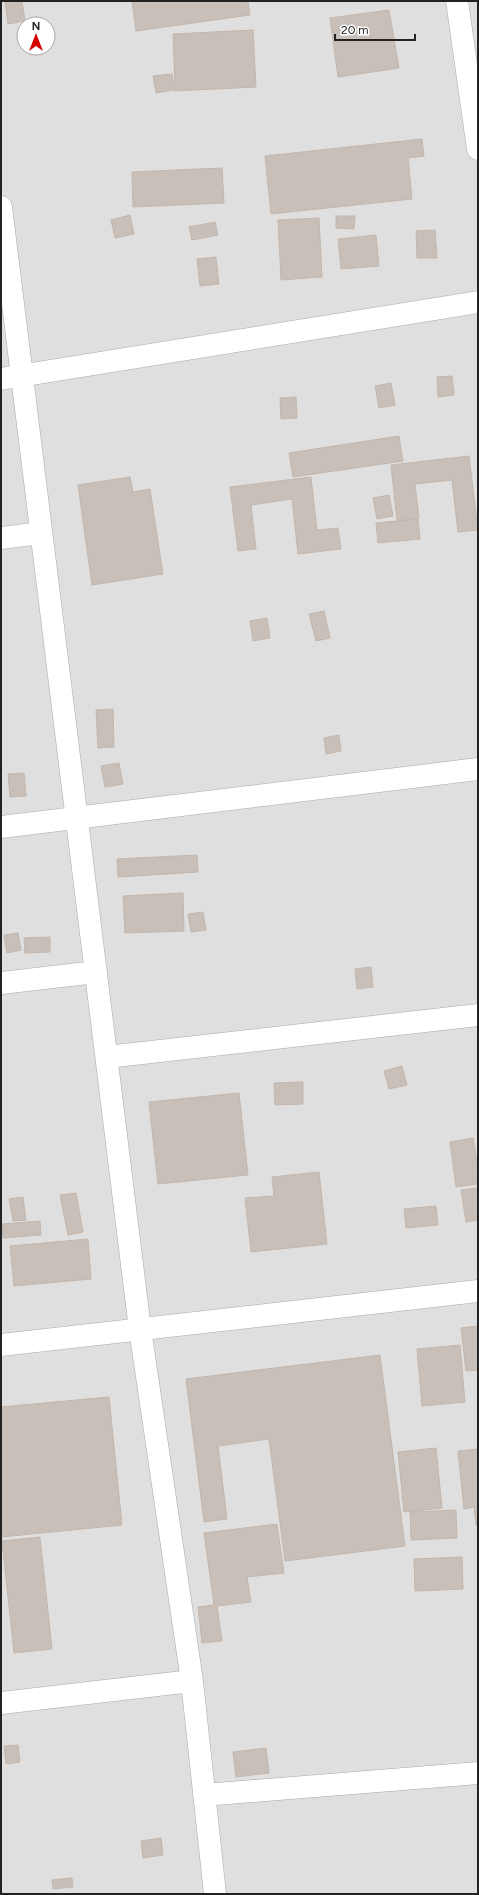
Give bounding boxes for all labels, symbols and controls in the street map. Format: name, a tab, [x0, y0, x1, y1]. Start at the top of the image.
north arrow	[16, 16, 56, 56]
scale bar	[335, 16, 415, 42]
text: N	[32, 20, 40, 33]
text: 20 m	[341, 23, 369, 37]

